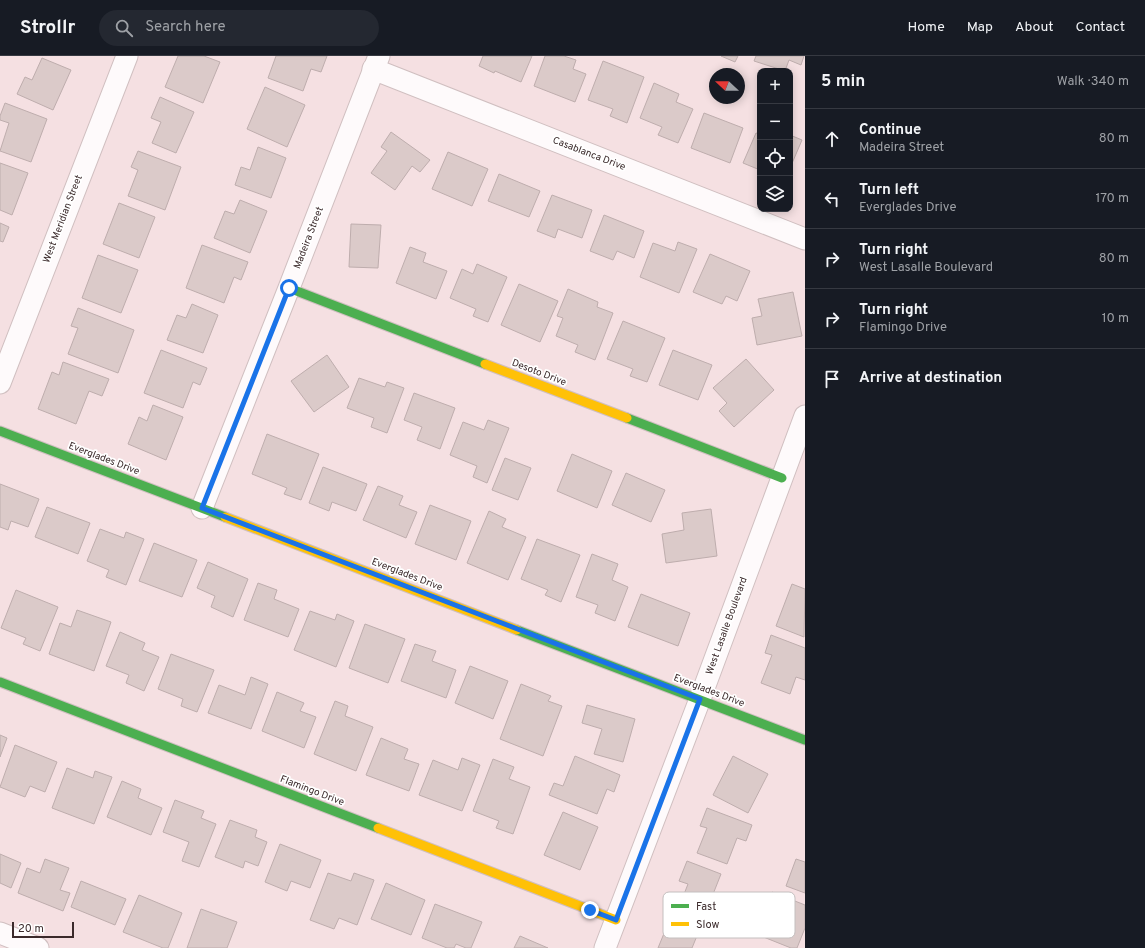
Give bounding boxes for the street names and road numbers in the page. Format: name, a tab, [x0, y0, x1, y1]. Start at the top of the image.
street label: Casablanca Drive	[551, 134, 627, 174]
street label: West Meridian Street	[40, 173, 86, 265]
street label: Madeira Street	[291, 205, 327, 271]
street label: Desoto Drive	[510, 357, 568, 389]
street label: Everglades Drive	[67, 440, 141, 478]
street label: Everglades Drive	[370, 556, 444, 594]
street label: West Lasalle Boulevard	[703, 575, 751, 677]
street label: Everglades Drive	[672, 672, 746, 710]
street label: Flamingo Drive	[278, 773, 346, 809]

